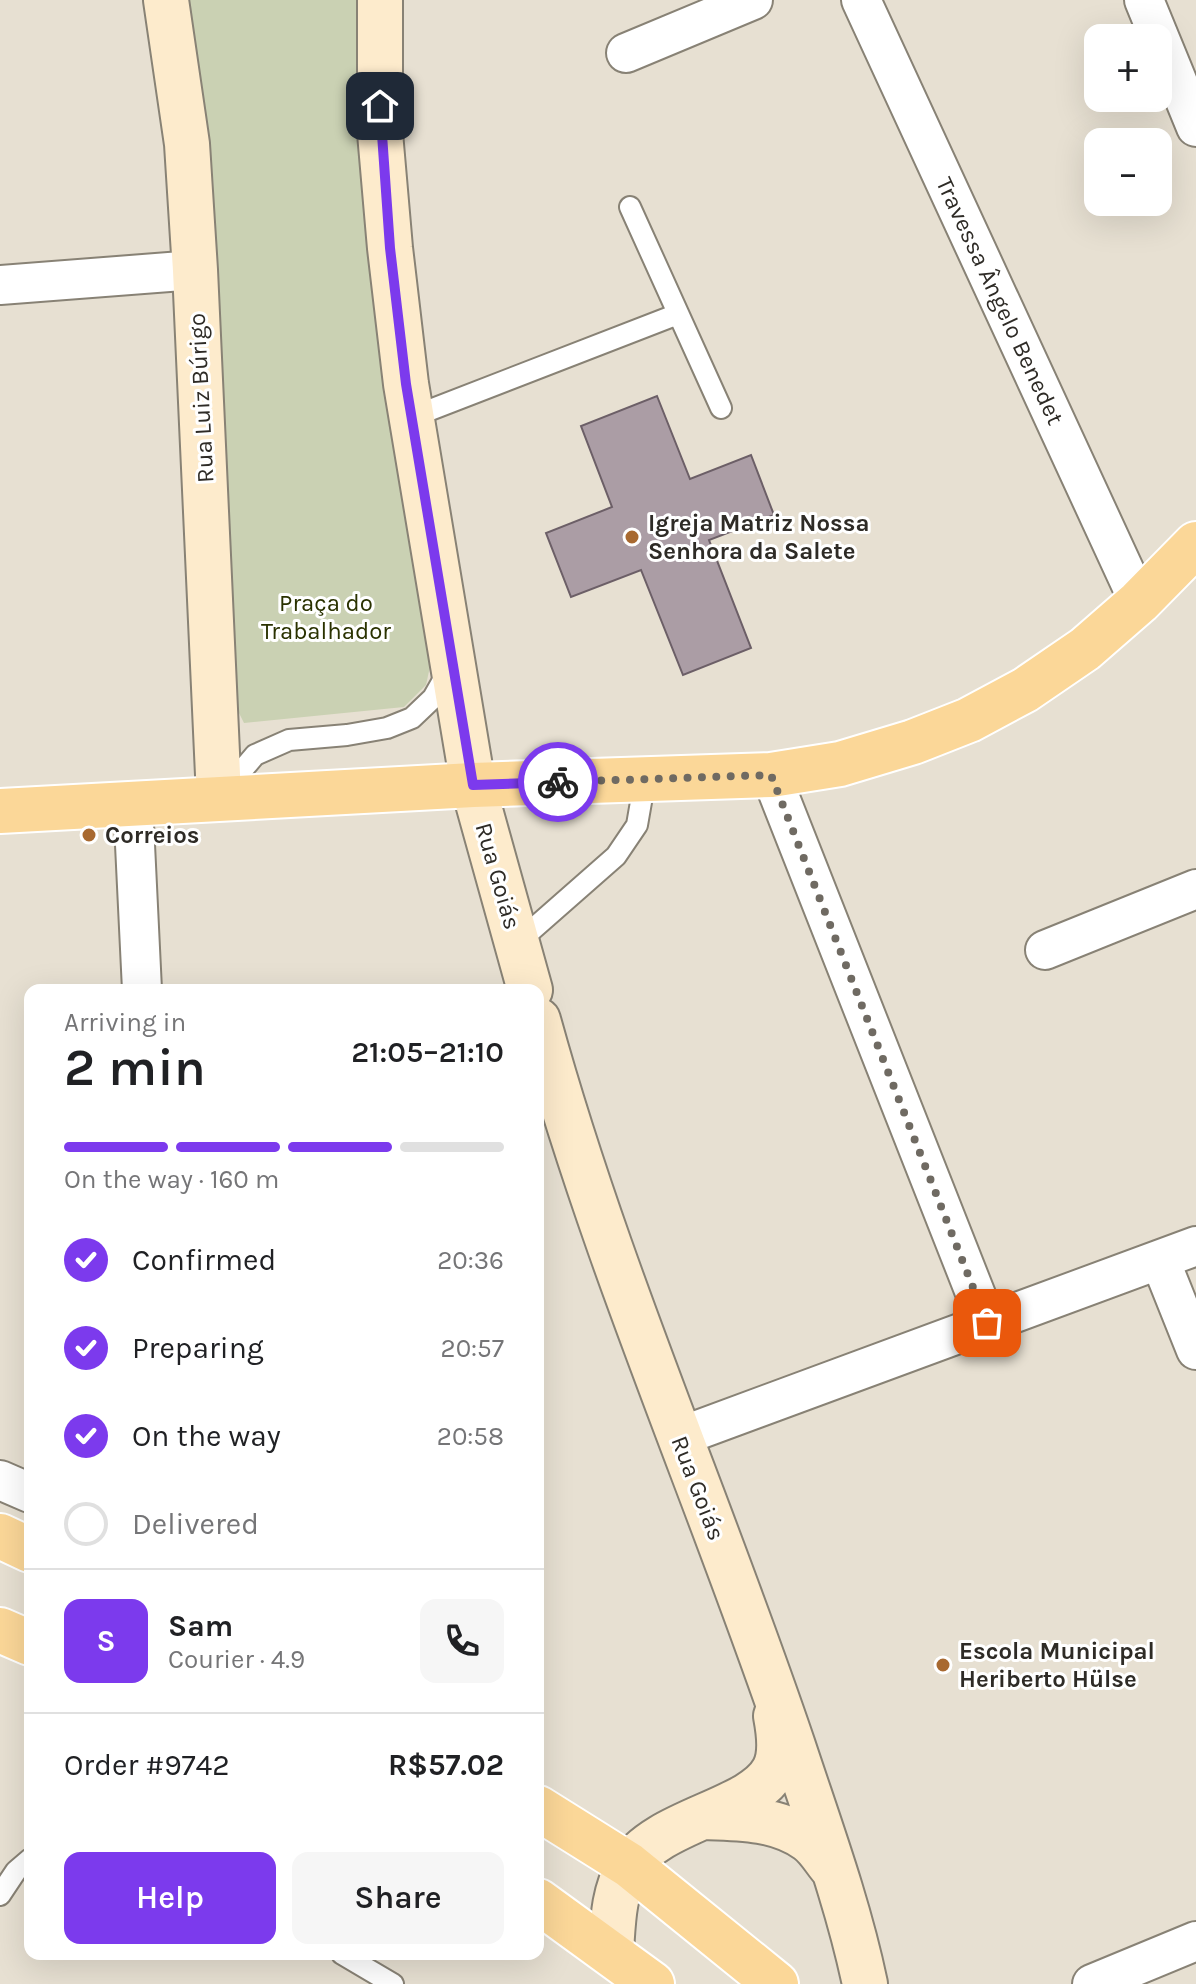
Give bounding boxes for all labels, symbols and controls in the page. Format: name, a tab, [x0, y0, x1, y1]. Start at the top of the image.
map controls	[1084, 24, 1172, 216]
button: +	[1084, 24, 1172, 112]
pin	[346, 72, 414, 140]
icon: home	[358, 84, 402, 128]
button: −	[1084, 128, 1172, 216]
street label: Travessa Ângelo Benedet	[930, 173, 1070, 429]
street label: Rua Luiz Búrigo	[183, 312, 219, 484]
place label: Igreja Matriz Nossa Senhora da Salete	[648, 509, 869, 565]
marker: Igreja Matriz Nossa Senhora da Salete	[623, 528, 641, 546]
park label: Praça do Trabalhador	[261, 589, 391, 645]
courier	[518, 742, 598, 822]
icon: bike	[536, 760, 580, 804]
street label: Rua Goiás	[469, 819, 527, 933]
place label: Correios	[105, 821, 199, 849]
marker: Correios	[80, 826, 98, 844]
text: Arriving in	[64, 1007, 186, 1038]
text: 21:05–21:10	[351, 1034, 504, 1070]
text: 2 min	[64, 1037, 206, 1098]
text: On the way · 160 m	[64, 1164, 279, 1195]
icon: check	[64, 1238, 108, 1282]
text: Confirmed	[132, 1242, 276, 1278]
text: 20:36	[437, 1245, 504, 1276]
pin	[953, 1289, 1021, 1357]
icon: bag	[965, 1301, 1009, 1345]
icon: check	[64, 1326, 108, 1370]
text: Preparing	[132, 1330, 264, 1366]
text: 20:57	[441, 1333, 504, 1364]
icon: check	[64, 1414, 108, 1458]
text: On the way	[132, 1418, 281, 1454]
text: 20:58	[437, 1421, 504, 1452]
street label: Rua Goiás	[665, 1432, 731, 1544]
text: Delivered	[132, 1506, 259, 1542]
button: phone	[420, 1599, 504, 1683]
text: Sam	[168, 1608, 233, 1644]
text: S	[96, 1623, 116, 1659]
place label: Escola Municipal Heriberto Hülse	[959, 1637, 1155, 1693]
text: Courier · 4.9	[168, 1644, 305, 1675]
marker: Escola Municipal Heriberto Hülse	[934, 1656, 952, 1674]
text: Order #9742	[64, 1747, 230, 1783]
text: R$57.02	[388, 1747, 504, 1783]
button: Help	[64, 1852, 276, 1944]
button: Share	[292, 1852, 504, 1944]

